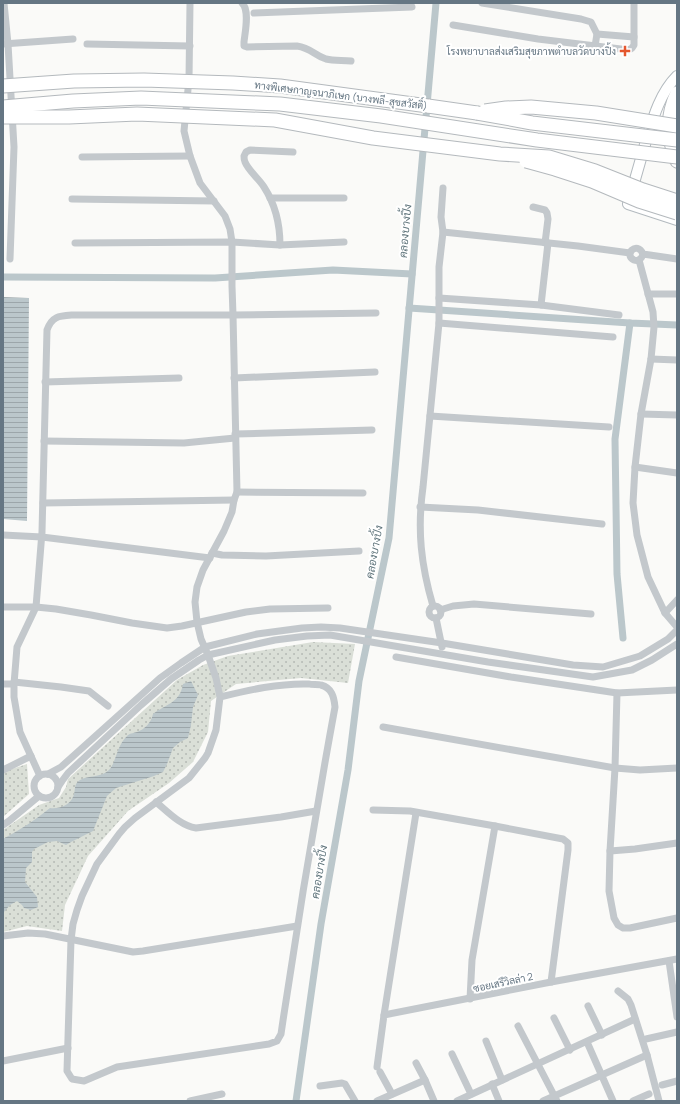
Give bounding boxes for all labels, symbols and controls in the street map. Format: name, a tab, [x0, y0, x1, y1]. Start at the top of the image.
place label: โรงพยาบาลส่งเสริมสุขภาพตำบลวัดบางปิ้ง	[446, 42, 616, 59]
marker: โรงพยาบาลส่งเสริมสุขภาพตำบลวัดบางปิ้ง	[619, 45, 631, 57]
street label: ทางพิเศษกาญจนาภิเษก (บางพลี-สุขสวัสดิ์)	[253, 76, 429, 114]
water label: คลองบางปิ้ง	[392, 203, 414, 259]
water label: คลองบางปิ้ง	[359, 524, 386, 580]
water label: คลองบางปิ้ง	[304, 844, 330, 900]
street label: ซอยเสรีวิลล่า 2	[472, 969, 534, 995]

